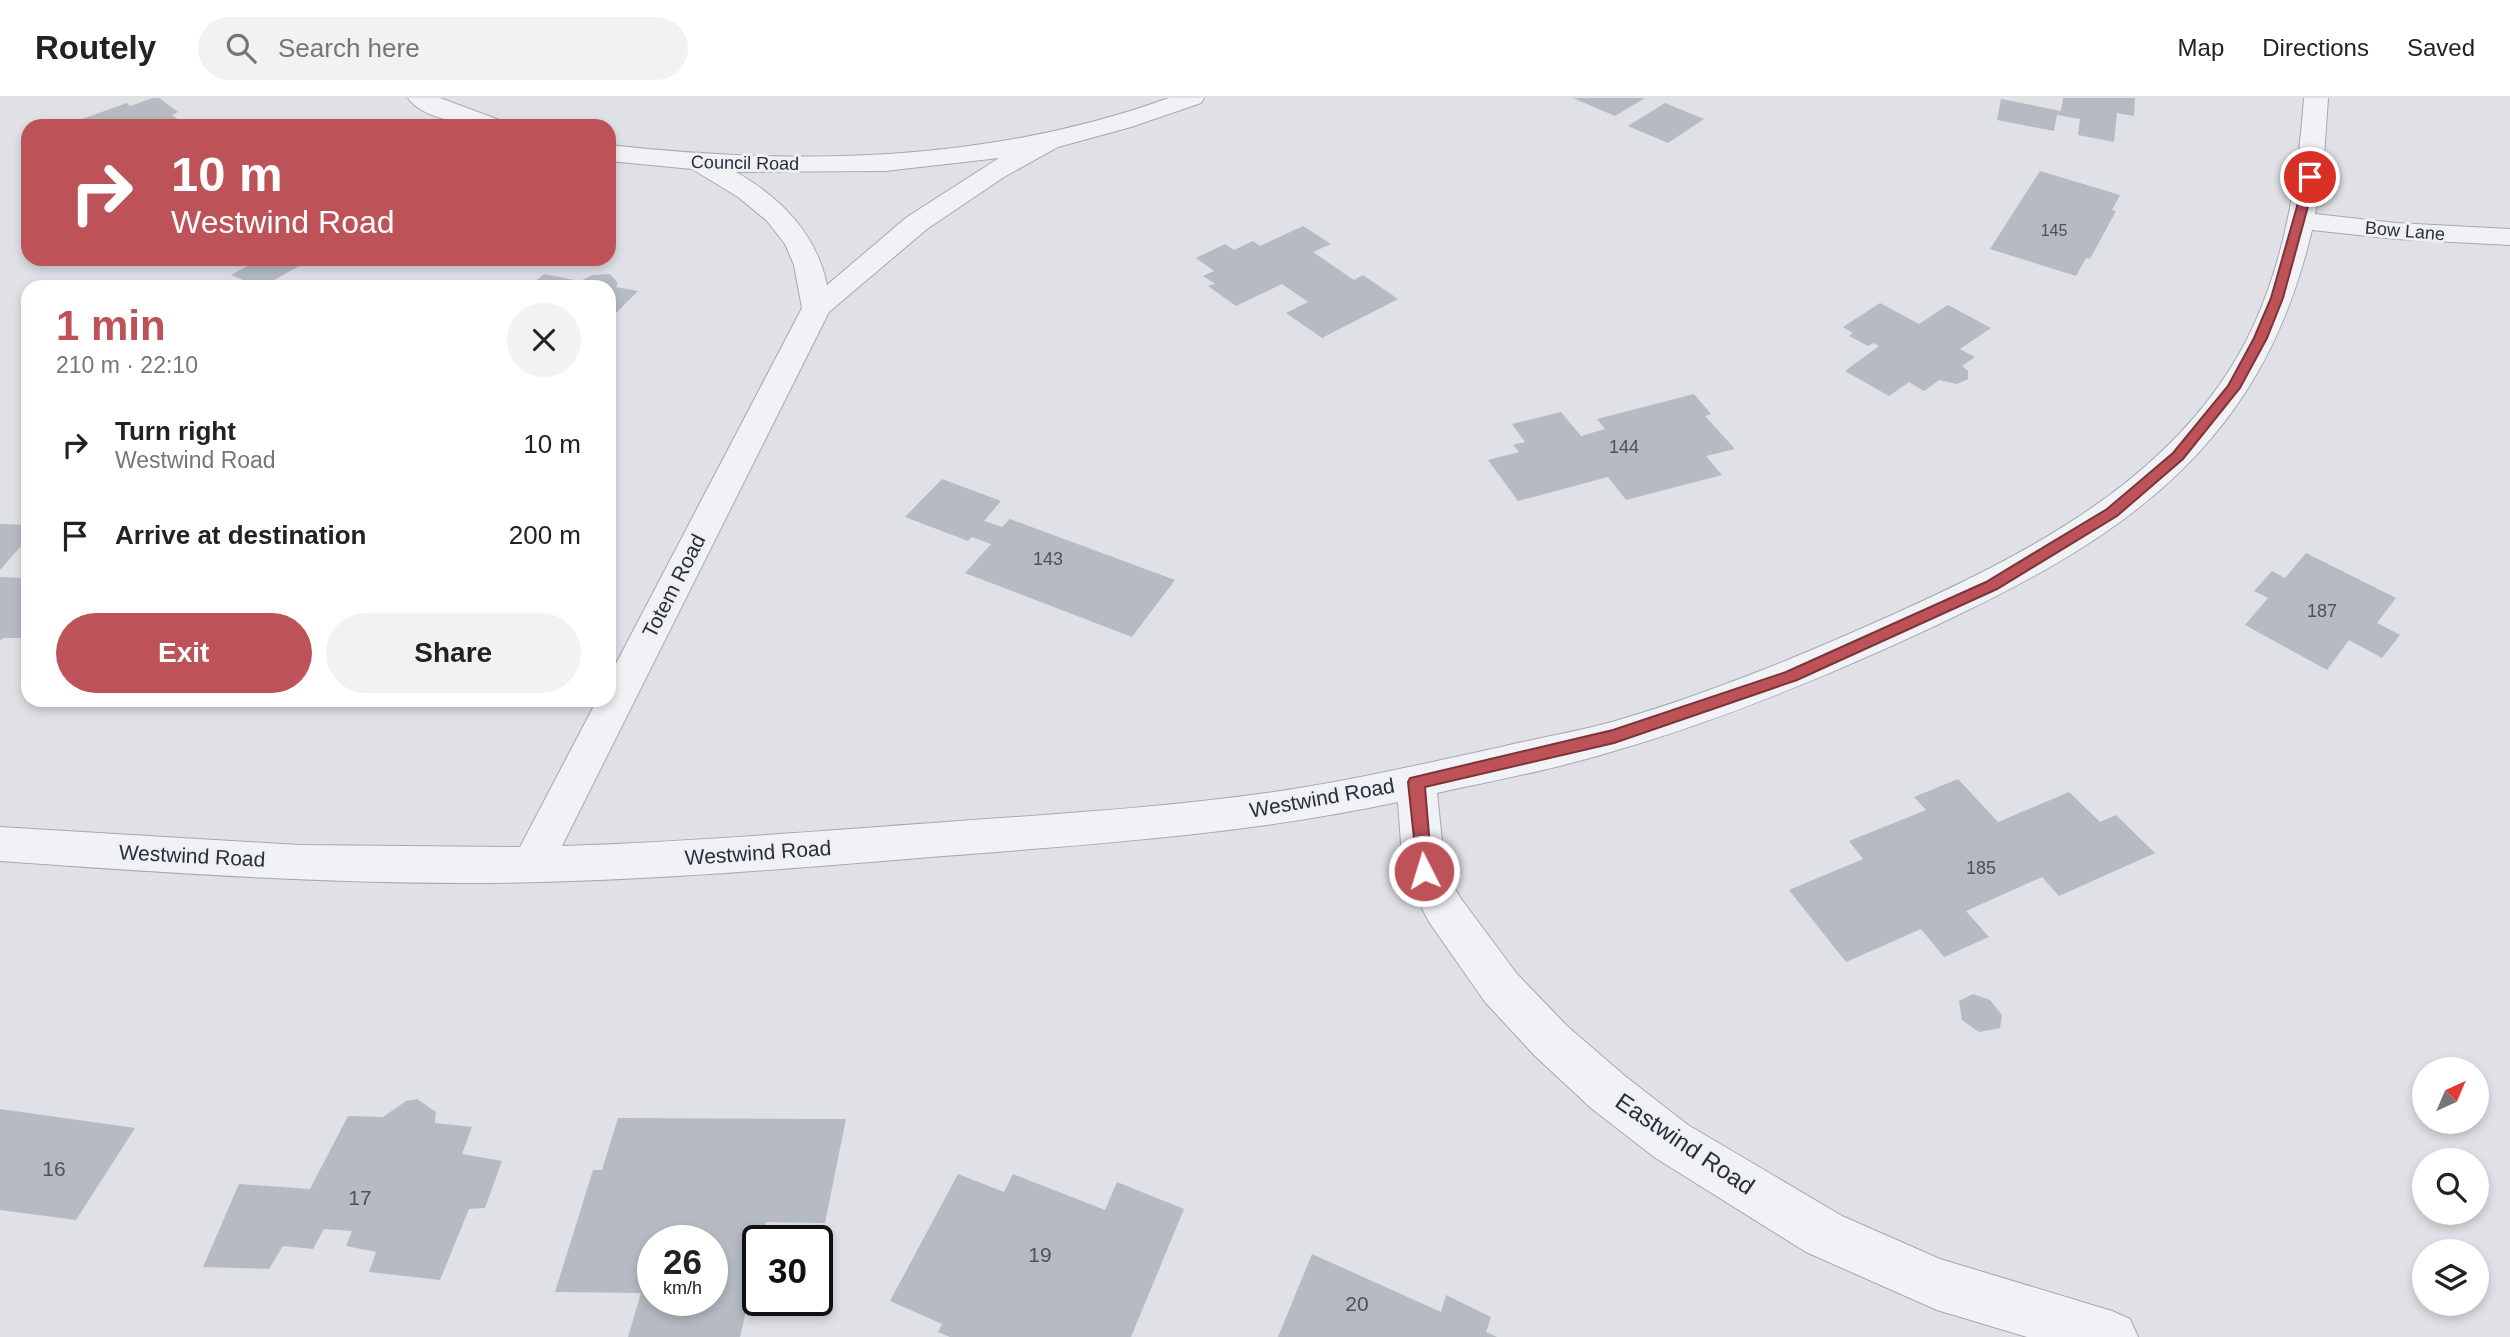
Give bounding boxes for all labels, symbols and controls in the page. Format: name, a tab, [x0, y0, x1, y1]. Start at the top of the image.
search box	[198, 17, 688, 80]
text: Routely	[35, 29, 156, 66]
icon: search	[222, 29, 260, 67]
text: Search here	[278, 33, 420, 63]
text: Map	[2178, 34, 2224, 61]
text: Directions	[2262, 34, 2369, 61]
text: Saved	[2407, 34, 2475, 61]
icon: right	[56, 147, 147, 238]
text: 10 m	[171, 147, 283, 201]
pin	[2280, 147, 2340, 207]
street label: Council Road	[691, 152, 799, 174]
icon: arrive	[2291, 158, 2329, 196]
text: Westwind Road	[171, 204, 395, 240]
street label: Bow Lane	[2364, 218, 2446, 244]
house number: 145	[2041, 222, 2067, 239]
text: 1 min	[56, 302, 166, 349]
button: close	[507, 303, 581, 377]
text: 210 m · 22:10	[56, 352, 198, 378]
text: Turn right	[115, 416, 236, 446]
icon: right	[56, 426, 94, 464]
text: 10 m	[523, 429, 581, 459]
house number: 144	[1609, 437, 1639, 457]
text: Westwind Road	[115, 447, 276, 473]
icon: arrive	[56, 517, 94, 555]
text: Arrive at destination	[115, 520, 366, 550]
text: 200 m	[509, 520, 581, 550]
street label: Totem Road	[638, 530, 710, 641]
house number: 143	[1033, 549, 1063, 569]
house number: 187	[2307, 601, 2337, 621]
button: Exit	[56, 613, 312, 693]
button: Share	[326, 613, 581, 693]
street label: Westwind Road	[1248, 773, 1396, 822]
position arrow	[1387, 834, 1461, 908]
street label: Westwind Road	[684, 836, 832, 869]
street label: Westwind Road	[118, 840, 266, 871]
house number: 185	[1966, 858, 1996, 878]
north arrow	[2412, 1057, 2488, 1134]
map controls	[2412, 1057, 2489, 1316]
street label: Eastwind Road	[1611, 1087, 1760, 1200]
button: search	[2412, 1148, 2489, 1225]
house number: 16	[42, 1157, 66, 1180]
house number: 17	[348, 1186, 372, 1209]
speed limit sign: 30	[742, 1225, 833, 1316]
button: layers	[2412, 1239, 2489, 1316]
text: 26	[663, 1242, 702, 1281]
house number: 19	[1028, 1243, 1052, 1266]
text: km/h	[663, 1278, 702, 1298]
house number: 20	[1345, 1292, 1369, 1315]

